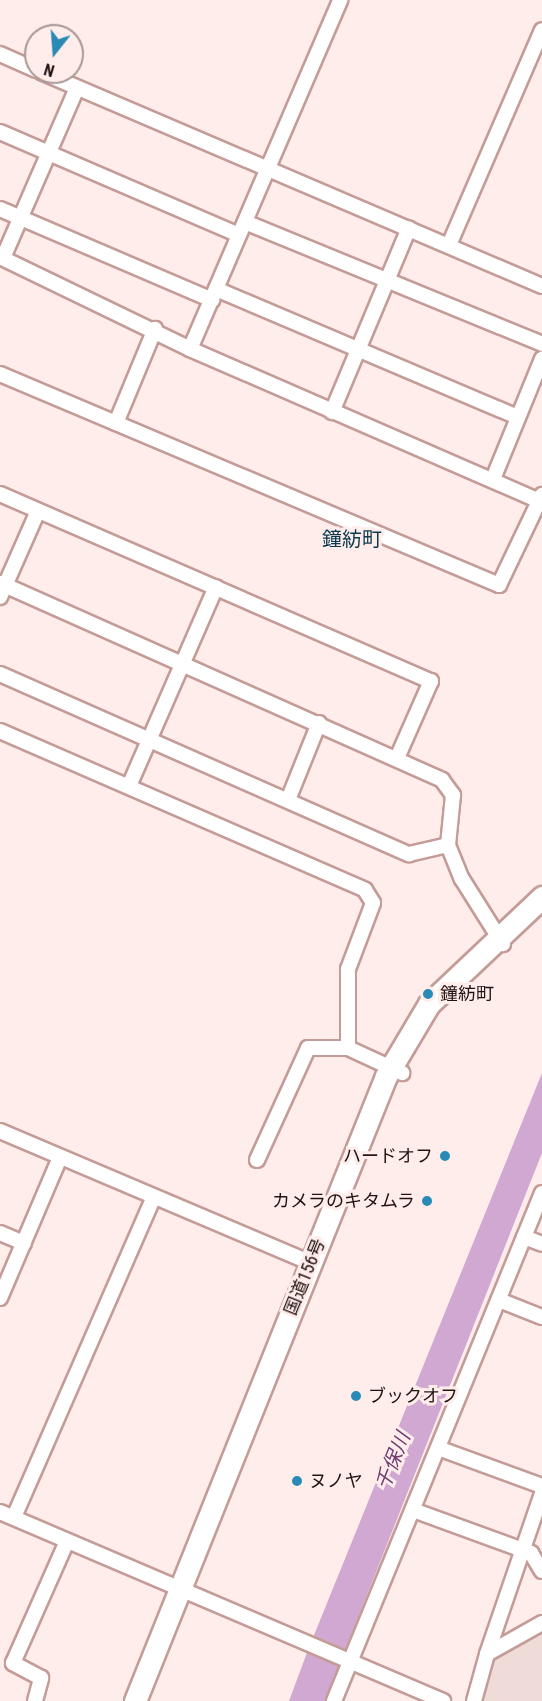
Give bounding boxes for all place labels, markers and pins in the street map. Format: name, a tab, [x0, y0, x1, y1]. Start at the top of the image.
place label: 鐘紡町	[440, 983, 494, 1005]
marker: 鐘紡町	[421, 987, 435, 1001]
place label: ハードオフ	[343, 1145, 433, 1167]
marker: ハードオフ	[438, 1149, 452, 1163]
place label: カメラのキタムラ	[271, 1190, 415, 1212]
marker: カメラのキタムラ	[420, 1194, 434, 1208]
place label: ブックオフ	[368, 1385, 458, 1407]
marker: ブックオフ	[349, 1389, 363, 1403]
place label: ヌノヤ	[309, 1470, 363, 1492]
marker: ヌノヤ	[290, 1474, 304, 1488]

